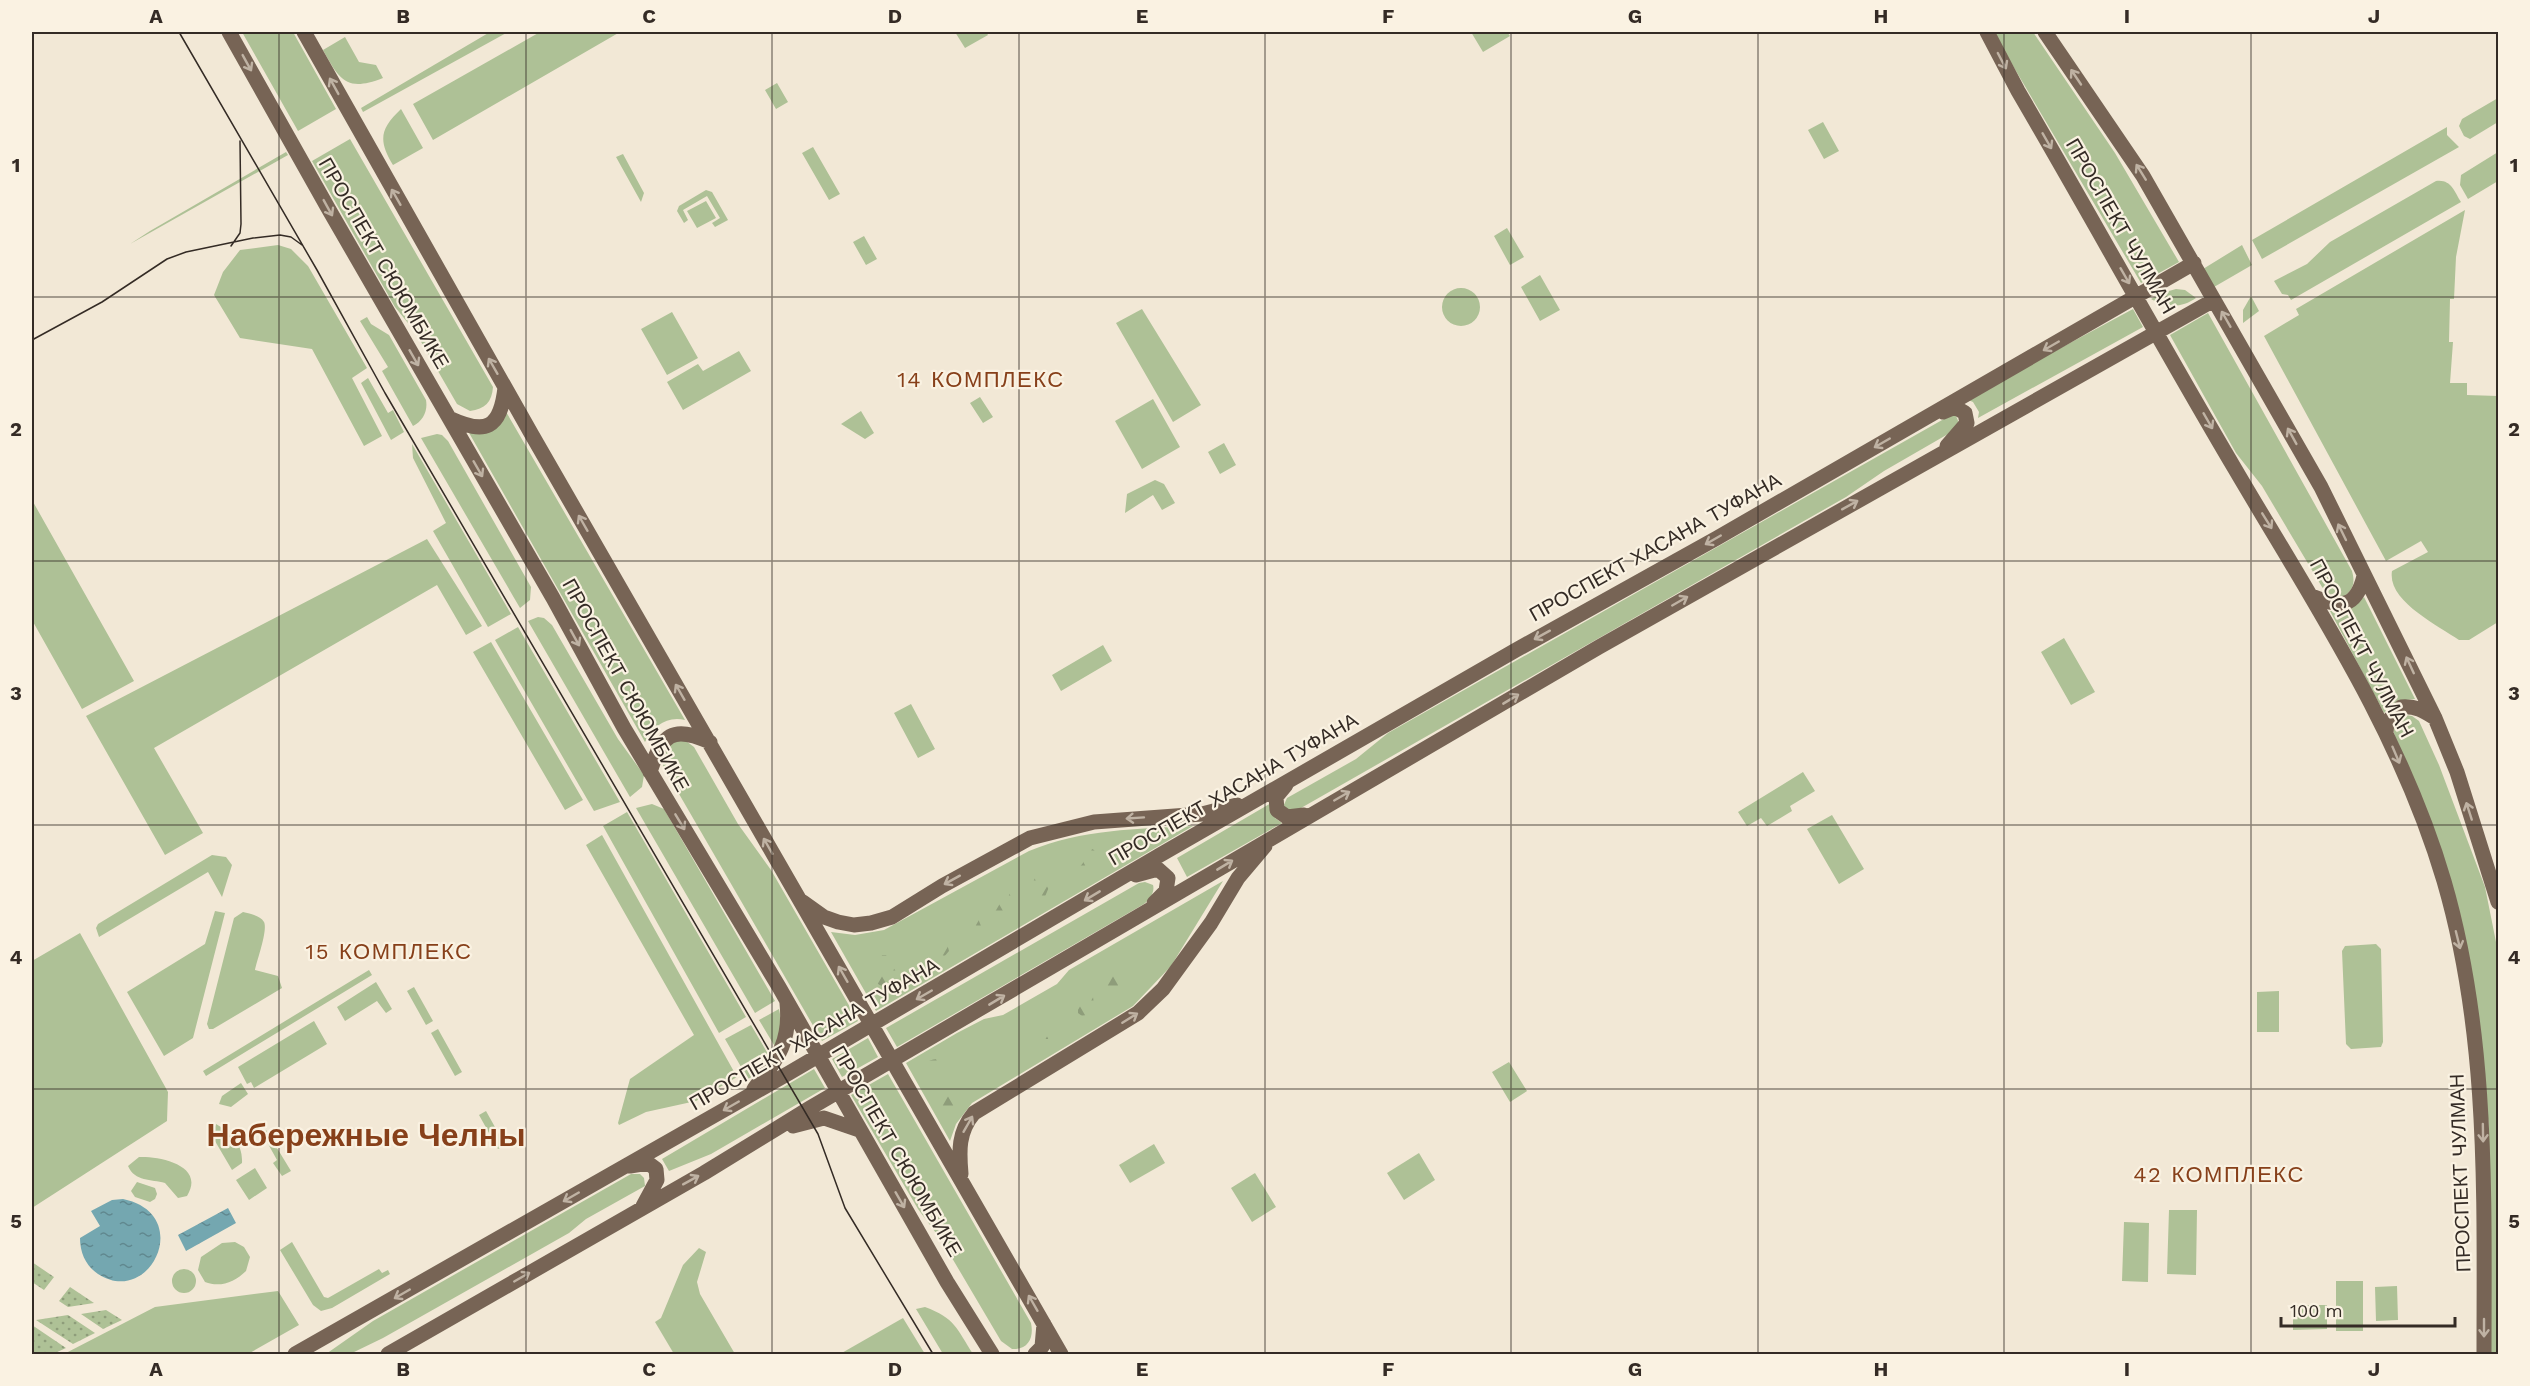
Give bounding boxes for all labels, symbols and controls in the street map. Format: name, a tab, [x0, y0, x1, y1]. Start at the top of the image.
text: A	[149, 4, 163, 28]
text: B	[396, 4, 410, 28]
text: C	[642, 4, 656, 28]
text: D	[888, 4, 902, 28]
text: E	[1136, 4, 1148, 28]
text: F	[1382, 4, 1394, 28]
text: G	[1628, 4, 1642, 28]
text: H	[1874, 4, 1888, 28]
text: I	[2124, 4, 2130, 28]
text: J	[2368, 4, 2380, 28]
one-way arrow	[1996, 52, 2008, 69]
one-way arrow	[241, 54, 253, 71]
one-way arrow	[2070, 70, 2082, 86]
one-way arrow	[328, 78, 340, 95]
one-way arrow	[2041, 132, 2053, 149]
street label: ПРОСПЕКТ ЧУЛМАН	[2061, 134, 2181, 318]
text: 1	[12, 153, 20, 177]
street label: ПРОСПЕКТ СЮЮМБИКЕ	[314, 153, 454, 373]
text: 1	[2510, 153, 2518, 177]
one-way arrow	[2134, 164, 2147, 181]
one-way arrow	[390, 188, 401, 206]
one-way arrow	[322, 199, 334, 216]
one-way arrow	[2119, 267, 2131, 284]
one-way arrow	[2219, 311, 2231, 328]
one-way arrow	[2043, 340, 2060, 352]
one-way arrow	[408, 349, 420, 366]
one-way arrow	[486, 358, 498, 375]
district label: 14 КОМПЛЕКС	[897, 367, 1065, 392]
one-way arrow	[2202, 412, 2214, 429]
text: 2	[10, 417, 22, 441]
text: 2	[2508, 417, 2520, 441]
one-way arrow	[2286, 428, 2297, 446]
one-way arrow	[1873, 437, 1890, 449]
one-way arrow	[472, 460, 484, 477]
street label: ПРОСПЕКТ ХАСАНА ТУФАНА	[1525, 467, 1786, 626]
one-way arrow	[1841, 499, 1858, 511]
one-way arrow	[2261, 512, 2274, 529]
one-way arrow	[576, 515, 588, 532]
one-way arrow	[2336, 523, 2348, 541]
one-way arrow	[1705, 534, 1722, 546]
street label: ПРОСПЕКТ ЧУЛМАН	[2305, 555, 2419, 741]
street label: ПРОСПЕКТ СЮЮМБИКЕ	[557, 574, 695, 796]
one-way arrow	[1671, 595, 1688, 607]
one-way arrow	[569, 629, 581, 646]
one-way arrow	[1534, 629, 1551, 641]
one-way arrow	[2403, 657, 2415, 675]
text: 3	[10, 681, 22, 705]
text: 3	[2508, 681, 2520, 705]
one-way arrow	[674, 684, 686, 701]
one-way arrow	[1502, 692, 1519, 704]
street label: ПРОСПЕКТ ХАСАНА ТУФАНА	[1104, 707, 1363, 870]
one-way arrow	[2391, 746, 2402, 764]
one-way arrow	[1333, 790, 1351, 801]
one-way arrow	[2463, 802, 2474, 821]
one-way arrow	[674, 813, 686, 830]
one-way arrow	[1125, 813, 1145, 824]
one-way arrow	[762, 838, 773, 856]
one-way arrow	[1216, 858, 1233, 870]
one-way arrow	[944, 875, 962, 886]
one-way arrow	[1084, 890, 1101, 902]
one-way arrow	[2452, 930, 2464, 949]
district label: 15 КОМПЛЕКС	[306, 939, 472, 964]
text: 4	[10, 945, 23, 969]
text: 4	[2508, 945, 2521, 969]
street label: ПРОСПЕКТ ХАСАНА ТУФАНА	[685, 952, 944, 1115]
one-way arrow	[837, 966, 849, 983]
one-way arrow	[916, 989, 933, 1001]
one-way arrow	[988, 994, 1005, 1006]
one-way arrow	[1121, 1012, 1138, 1024]
street label: ПРОСПЕКТ СЮЮМБИКЕ	[827, 1041, 967, 1261]
street label: ПРОСПЕКТ ЧУЛМАН	[2445, 1073, 2475, 1273]
one-way arrow	[723, 1100, 740, 1112]
district label: Набережные Челны	[207, 1116, 525, 1154]
one-way arrow	[962, 1116, 974, 1133]
one-way arrow	[2477, 1123, 2489, 1143]
district label: 42 КОМПЛЕКС	[2133, 1162, 2305, 1187]
one-way arrow	[682, 1174, 699, 1186]
one-way arrow	[894, 1191, 906, 1208]
one-way arrow	[563, 1192, 581, 1203]
text: 5	[10, 1209, 22, 1233]
text: 5	[2508, 1209, 2520, 1233]
one-way arrow	[513, 1271, 530, 1283]
one-way arrow	[394, 1288, 411, 1300]
scale bar	[2281, 1290, 2455, 1328]
one-way arrow	[1026, 1295, 1038, 1312]
text: 100 m	[2290, 1300, 2343, 1321]
one-way arrow	[2478, 1318, 2490, 1338]
text: A	[149, 1357, 163, 1381]
text: B	[396, 1357, 410, 1381]
text: C	[642, 1357, 656, 1381]
text: D	[888, 1357, 902, 1381]
text: E	[1136, 1357, 1148, 1381]
text: F	[1382, 1357, 1394, 1381]
text: G	[1628, 1357, 1642, 1381]
text: H	[1874, 1357, 1888, 1381]
text: I	[2124, 1357, 2130, 1381]
text: J	[2368, 1357, 2380, 1381]

